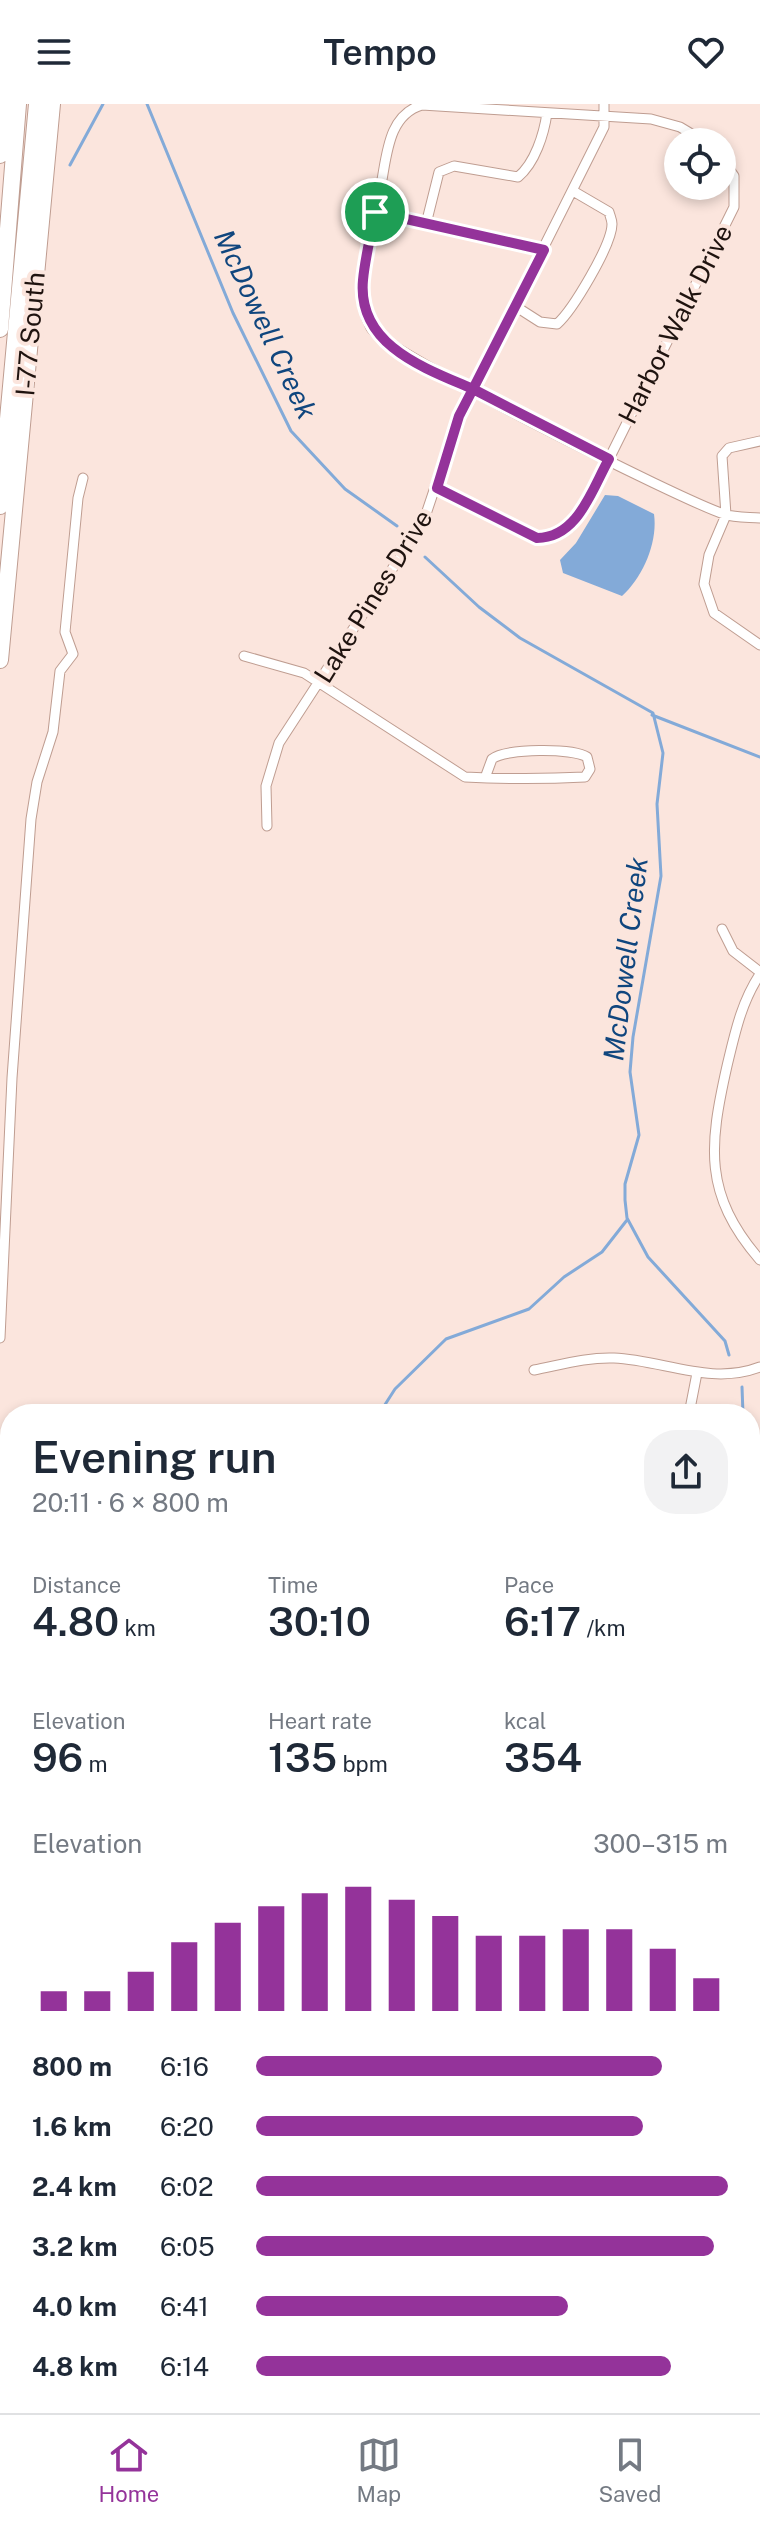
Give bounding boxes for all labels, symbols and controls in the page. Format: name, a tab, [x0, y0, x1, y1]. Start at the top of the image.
icon: menu	[32, 30, 76, 74]
icon: heart	[684, 30, 728, 74]
text: Tempo	[323, 31, 437, 73]
map controls	[664, 128, 736, 200]
button: locate	[664, 128, 736, 200]
pin	[341, 178, 409, 246]
icon: arrive	[353, 190, 397, 234]
street label: Harbor Walk Drive	[611, 219, 739, 429]
water label: McDowell Creek	[208, 224, 324, 424]
street label: I-77 South	[9, 271, 51, 397]
street label: Lake Pines Drive	[307, 504, 439, 688]
water label: McDowell Creek	[596, 855, 654, 1063]
button: share	[644, 1430, 728, 1514]
text: Evening run	[32, 1431, 277, 1483]
text: 20:11 · 6 × 800 m	[32, 1487, 229, 1518]
text: Distance	[32, 1572, 121, 1598]
text: Time	[268, 1572, 318, 1598]
text: Pace	[504, 1572, 554, 1598]
text: 4.80	[32, 1598, 119, 1645]
text: 30:10	[268, 1598, 371, 1645]
text: 6:17	[504, 1598, 581, 1645]
text: km	[119, 1615, 156, 1641]
text: /km	[581, 1615, 625, 1641]
text: Elevation	[32, 1708, 125, 1734]
text: Heart rate	[268, 1708, 372, 1734]
text: kcal	[504, 1708, 546, 1734]
text: 96	[32, 1734, 83, 1781]
text: 135	[268, 1734, 337, 1781]
text: 354	[504, 1734, 582, 1781]
text: m	[83, 1751, 108, 1777]
text: bpm	[337, 1751, 388, 1777]
text: Elevation	[32, 1828, 142, 1859]
text: 300–315 m	[593, 1828, 728, 1859]
text: 800 m	[32, 2051, 112, 2082]
text: 6:16	[160, 2051, 209, 2082]
text: 1.6 km	[32, 2111, 112, 2142]
text: 6:20	[160, 2111, 214, 2142]
text: 2.4 km	[32, 2171, 117, 2202]
text: 6:02	[160, 2171, 213, 2202]
text: 3.2 km	[32, 2231, 118, 2262]
text: 6:05	[160, 2231, 215, 2262]
text: 4.0 km	[32, 2291, 117, 2322]
text: 6:41	[160, 2291, 209, 2322]
text: 4.8 km	[32, 2351, 118, 2382]
text: 6:14	[160, 2351, 209, 2382]
tab: Home	[99, 2433, 159, 2507]
tab: Map	[356, 2433, 401, 2507]
tab: Saved	[598, 2433, 661, 2507]

